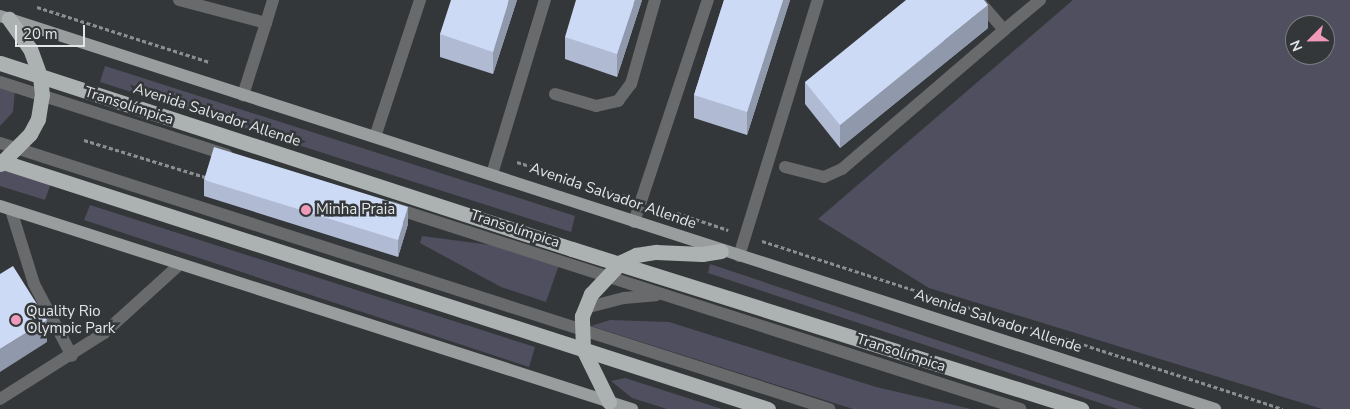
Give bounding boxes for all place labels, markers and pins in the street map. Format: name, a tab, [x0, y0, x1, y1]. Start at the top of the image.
place label: Minha Praia	[316, 201, 395, 219]
marker: Minha Praia	[300, 204, 312, 216]
place label: Quality Rio Olympic Park	[26, 302, 115, 337]
marker: Quality Rio Olympic Park	[10, 314, 22, 326]

